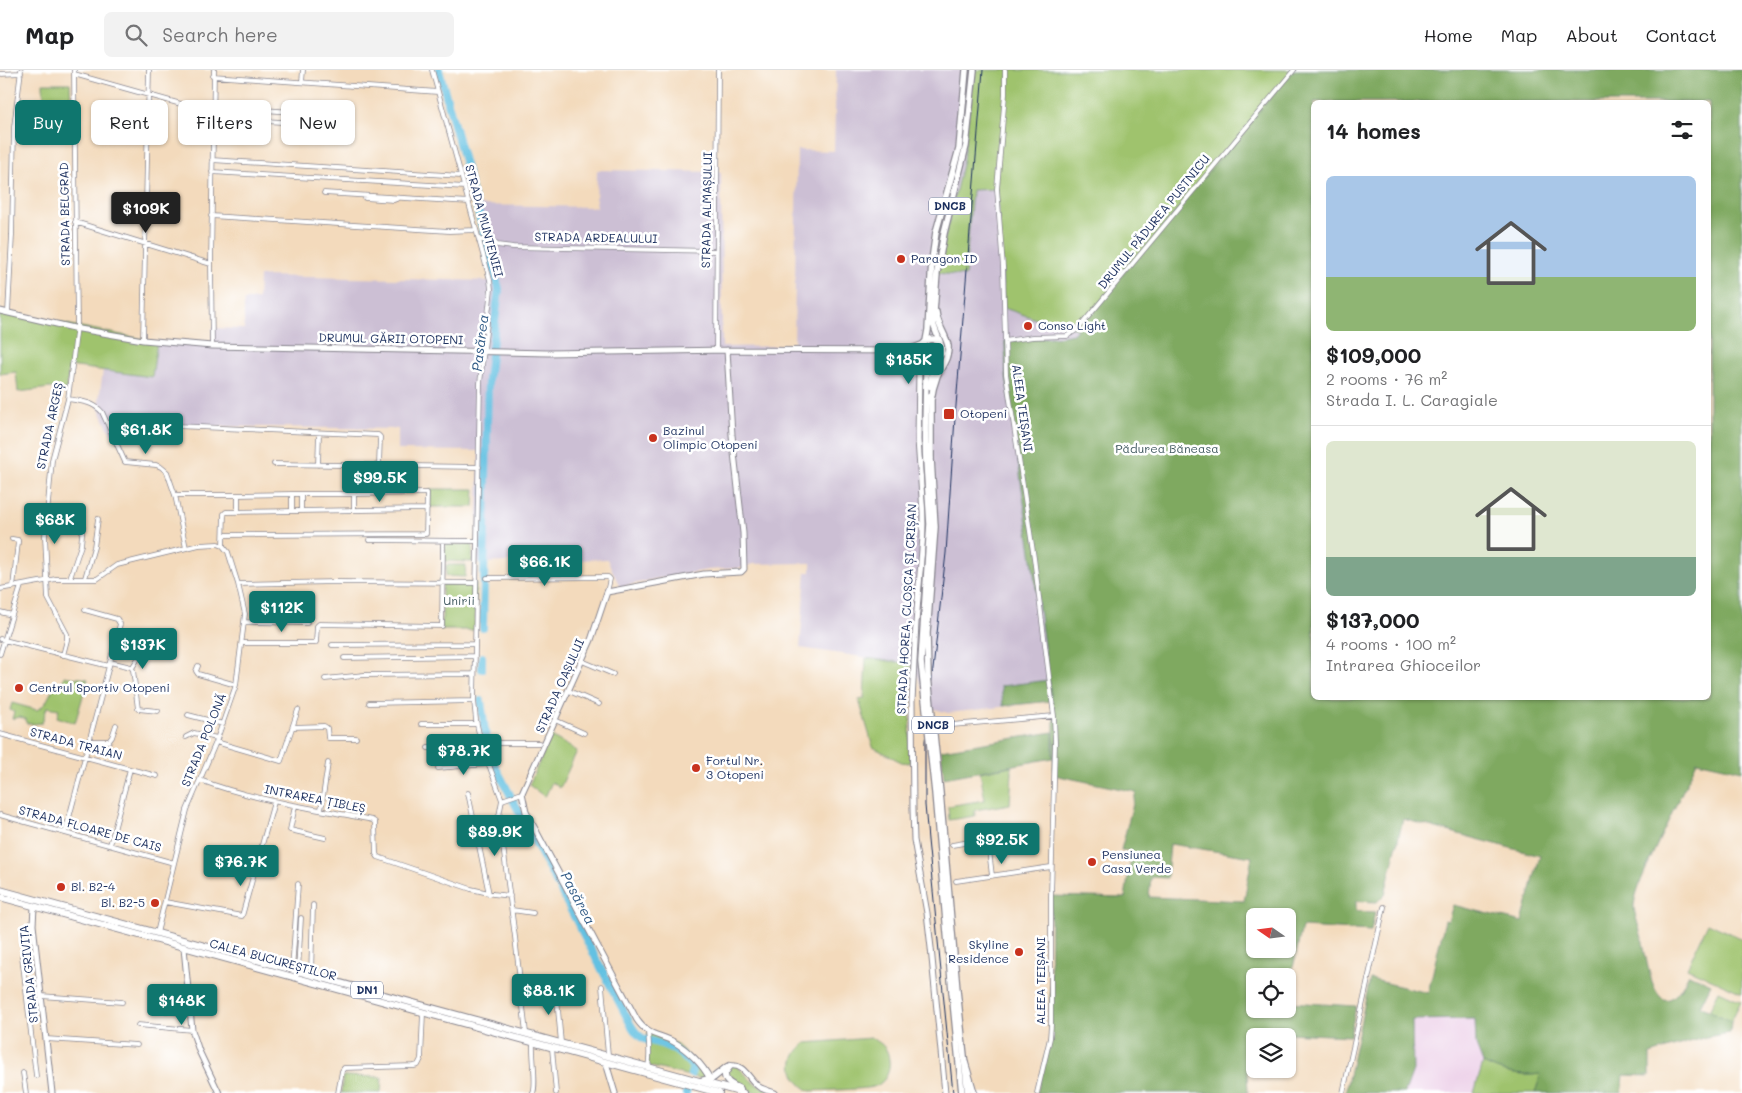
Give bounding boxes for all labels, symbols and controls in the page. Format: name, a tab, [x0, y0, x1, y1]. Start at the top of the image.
search box	[104, 12, 454, 57]
text: Map	[25, 19, 74, 50]
icon: search	[122, 21, 150, 49]
text: Search here	[162, 22, 278, 47]
text: Home	[1424, 23, 1473, 47]
text: Map	[1501, 23, 1537, 47]
text: About	[1565, 23, 1618, 47]
text: Contact	[1646, 23, 1717, 47]
chip: Buy	[15, 100, 81, 145]
chip: Rent	[91, 100, 168, 145]
chip: Filters	[178, 100, 271, 145]
chip: New	[281, 100, 355, 145]
icon: filters	[1668, 116, 1696, 144]
text: 14 homes	[1326, 117, 1421, 144]
street label: DRUMUL PĂDUREA PUSTNICU	[1094, 151, 1213, 292]
street label: STRADA ALMAȘULUI	[697, 152, 716, 268]
street label: STRADA BELGRAD	[55, 162, 73, 266]
street label: STRADA MUNTENIEI	[462, 163, 508, 279]
pin: $109K	[111, 191, 181, 234]
text: $109K	[122, 197, 170, 218]
road number: DNCB	[929, 198, 971, 214]
icon: home	[1466, 208, 1556, 298]
street label: STRADA ARDEALULUI	[534, 228, 658, 246]
place label: Paragon ID	[911, 250, 977, 266]
marker: Paragon ID	[895, 253, 907, 265]
water label: Pasărea	[467, 313, 492, 372]
place label: Conso Light	[1038, 317, 1106, 333]
marker: Conso Light	[1022, 320, 1034, 332]
street label: DRUMUL GĂRII OTOPENI	[318, 329, 464, 347]
text: $109,000	[1326, 341, 1421, 368]
pin: $185K	[874, 342, 944, 385]
text: $185K	[886, 348, 932, 369]
street label: ALEEA TEIȘANI	[1008, 363, 1037, 453]
text: 2 rooms · 76 m²	[1326, 368, 1447, 389]
street label: STRADA ARGEȘ	[32, 381, 67, 471]
text: Strada I. L. Caragiale	[1326, 389, 1498, 410]
place label: Otopeni	[960, 405, 1007, 421]
marker: Otopeni	[942, 407, 956, 421]
pin: $61.8K	[105, 412, 187, 455]
text: $61.8K	[120, 418, 172, 439]
place label: Bazinul Olimpic Otopeni	[663, 422, 758, 452]
marker: Bazinul Olimpic Otopeni	[647, 432, 659, 444]
park label: Pădurea Băneasa	[1115, 440, 1219, 456]
pin: $99.5K	[339, 460, 421, 503]
text: $99.5K	[353, 466, 407, 487]
icon: home	[1466, 474, 1556, 564]
pin: $68K	[25, 502, 85, 545]
street label: STRADA HOREA, CLOȘCA ȘI CRIȘAN	[892, 503, 921, 715]
text: $68K	[35, 508, 75, 529]
pin: $66.1K	[504, 544, 586, 587]
text: $66.1K	[519, 550, 571, 571]
pin: $112K	[247, 590, 317, 633]
park label: Unirii	[443, 592, 475, 608]
text: $112K	[260, 596, 304, 617]
text: $137,000	[1326, 606, 1420, 633]
pin: $137K	[108, 628, 178, 670]
text: $137K	[120, 633, 166, 654]
text: 4 rooms · 100 m²	[1326, 633, 1456, 654]
street label: STRADA OAȘULUI	[531, 636, 588, 736]
text: Intrarea Ghioceilor	[1326, 654, 1481, 675]
place label: Centrul Sportiv Otopeni	[29, 679, 170, 695]
marker: Centrul Sportiv Otopeni	[13, 682, 25, 694]
street label: STRADA POLONĂ	[177, 690, 229, 789]
road number: DNCB	[912, 716, 954, 734]
street label: STRADA TRAIAN	[28, 723, 124, 763]
pin: $78.7K	[423, 734, 505, 776]
text: $78.7K	[437, 739, 491, 760]
place label: Fortul Nr. 3 Otopeni	[706, 752, 764, 782]
marker: Fortul Nr. 3 Otopeni	[690, 762, 702, 774]
street label: INTRAREA ȚIBLEȘ	[263, 780, 367, 817]
street label: STRADA FLOARE DE CAIS	[17, 801, 164, 855]
pin: $89.9K	[454, 814, 536, 857]
text: $89.9K	[468, 820, 522, 841]
pin: $92.5K	[961, 822, 1043, 865]
text: $92.5K	[975, 828, 1029, 849]
pin: $76.7K	[200, 844, 282, 887]
place label: Pensiunea Casa Verde	[1102, 846, 1171, 876]
text: $76.7K	[215, 850, 267, 871]
marker: Pensiunea Casa Verde	[1086, 856, 1098, 868]
water label: Pasărea	[557, 868, 600, 927]
place label: Bl. B2-4	[71, 878, 115, 894]
marker: Bl. B2-4	[55, 881, 67, 893]
place label: Bl. B2-5	[101, 894, 145, 910]
marker: Bl. B2-5	[149, 897, 161, 909]
north arrow	[1246, 908, 1296, 958]
map controls	[1246, 908, 1296, 1078]
street label: STRADA GRIVIȚA	[15, 924, 41, 1024]
street label: CALEA BUCUREȘTILOR	[208, 934, 339, 985]
place label: Skyline Residence	[948, 936, 1009, 966]
street label: ALEEA TEIȘANI	[1032, 937, 1049, 1025]
marker: Skyline Residence	[1013, 946, 1025, 958]
button: locate	[1246, 968, 1296, 1018]
pin: $88.1K	[508, 974, 590, 1016]
text: $88.1K	[523, 979, 575, 1000]
road number: DN1	[351, 982, 383, 998]
pin: $148K	[147, 984, 217, 1026]
text: $148K	[158, 989, 206, 1010]
button: layers	[1246, 1028, 1296, 1078]

